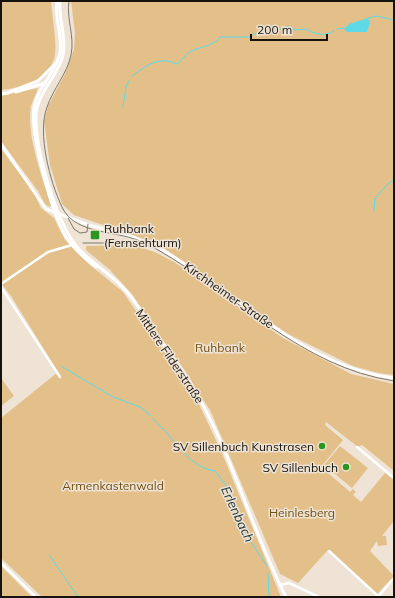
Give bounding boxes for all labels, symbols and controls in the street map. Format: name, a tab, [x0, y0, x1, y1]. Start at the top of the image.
scale bar	[251, 16, 327, 42]
text: 200 m	[257, 22, 292, 37]
place label: Ruhbank (Fernsehturm)	[104, 221, 182, 250]
marker: Ruhbank (Fernsehturm)	[89, 229, 101, 241]
street label: Kirchheimer Straße	[181, 258, 277, 332]
street label: Mittlere Filderstraße	[133, 306, 207, 406]
park label: Ruhbank	[195, 340, 246, 355]
place label: SV Sillenbuch Kunstrasen	[173, 439, 314, 454]
marker: SV Sillenbuch Kunstrasen	[317, 441, 327, 451]
place label: SV Sillenbuch	[262, 460, 338, 475]
marker: SV Sillenbuch	[341, 462, 351, 472]
park label: Armenkastenwald	[62, 478, 164, 493]
water label: Erlenbach	[218, 484, 258, 544]
park label: Heinlesberg	[269, 505, 335, 520]

